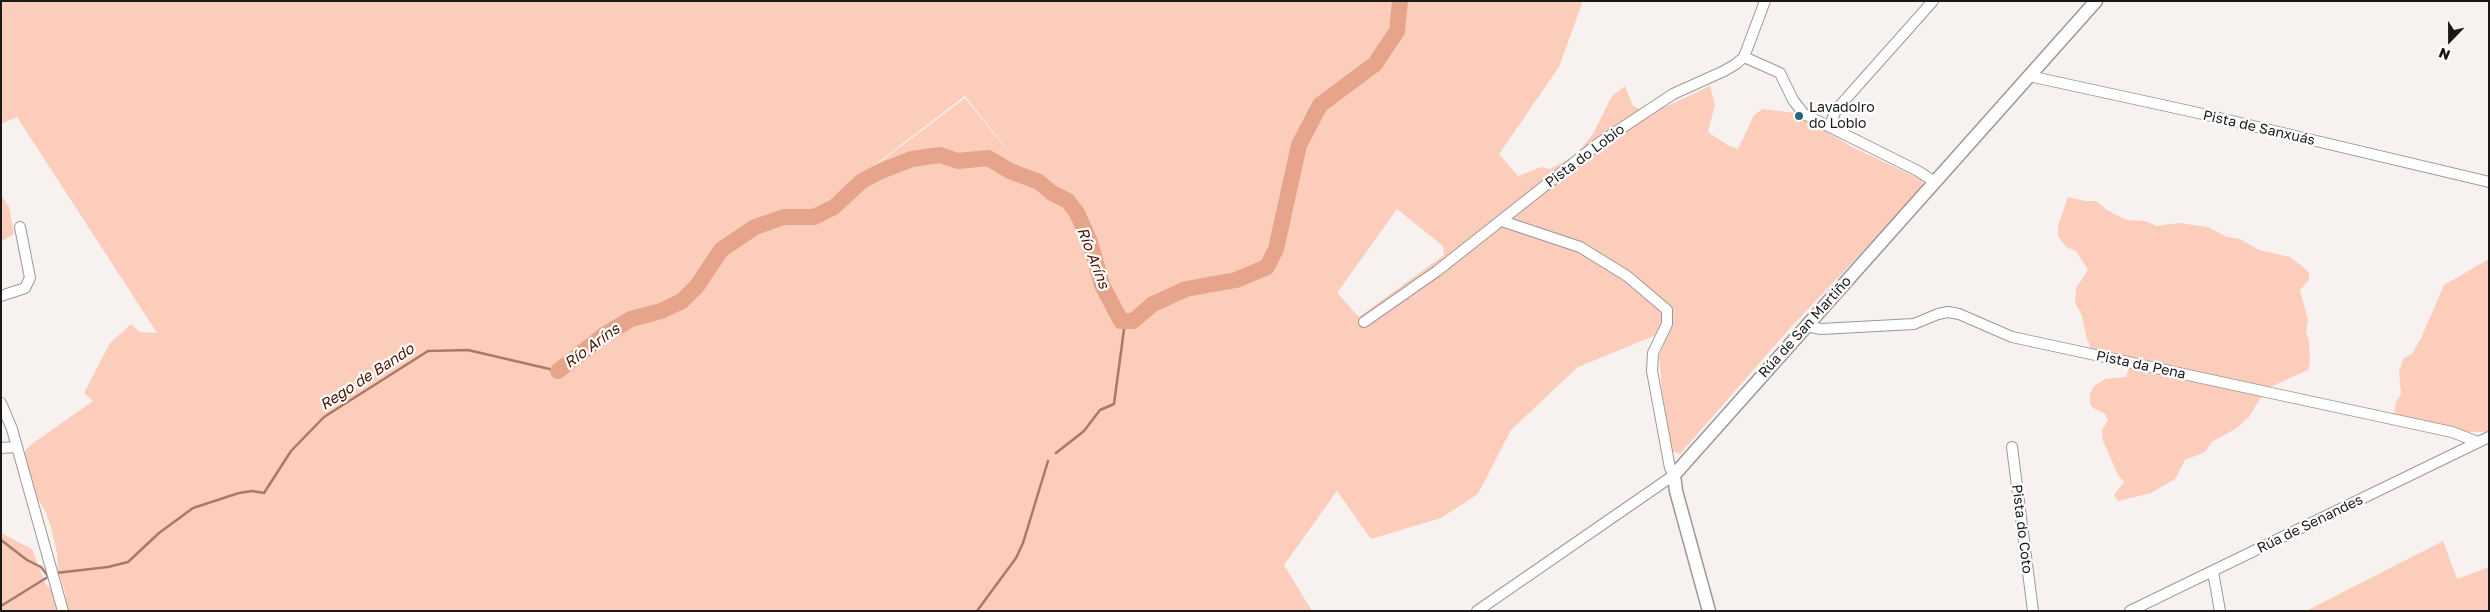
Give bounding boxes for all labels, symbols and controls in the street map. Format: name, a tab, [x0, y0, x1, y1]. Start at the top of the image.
north arrow	[2425, 15, 2475, 65]
text: N	[2436, 45, 2452, 64]
place label: Lavadoiro do Lobio	[1809, 100, 1875, 132]
street label: Pista de Sanxuás	[2201, 107, 2317, 149]
marker: Lavadoiro do Lobio	[1793, 110, 1805, 122]
street label: Pista do Lobio	[1542, 121, 1628, 191]
water label: Río Aríns	[1073, 225, 1113, 291]
street label: Rúa de San Martiño	[1755, 273, 1855, 381]
water label: Río Aríns	[561, 320, 623, 372]
water label: Rego de Bando	[317, 340, 417, 414]
street label: Pista da Pena	[2095, 347, 2187, 383]
street label: Pista do Coto	[2008, 483, 2036, 575]
street label: Rúa de Senandes	[2254, 491, 2366, 557]

